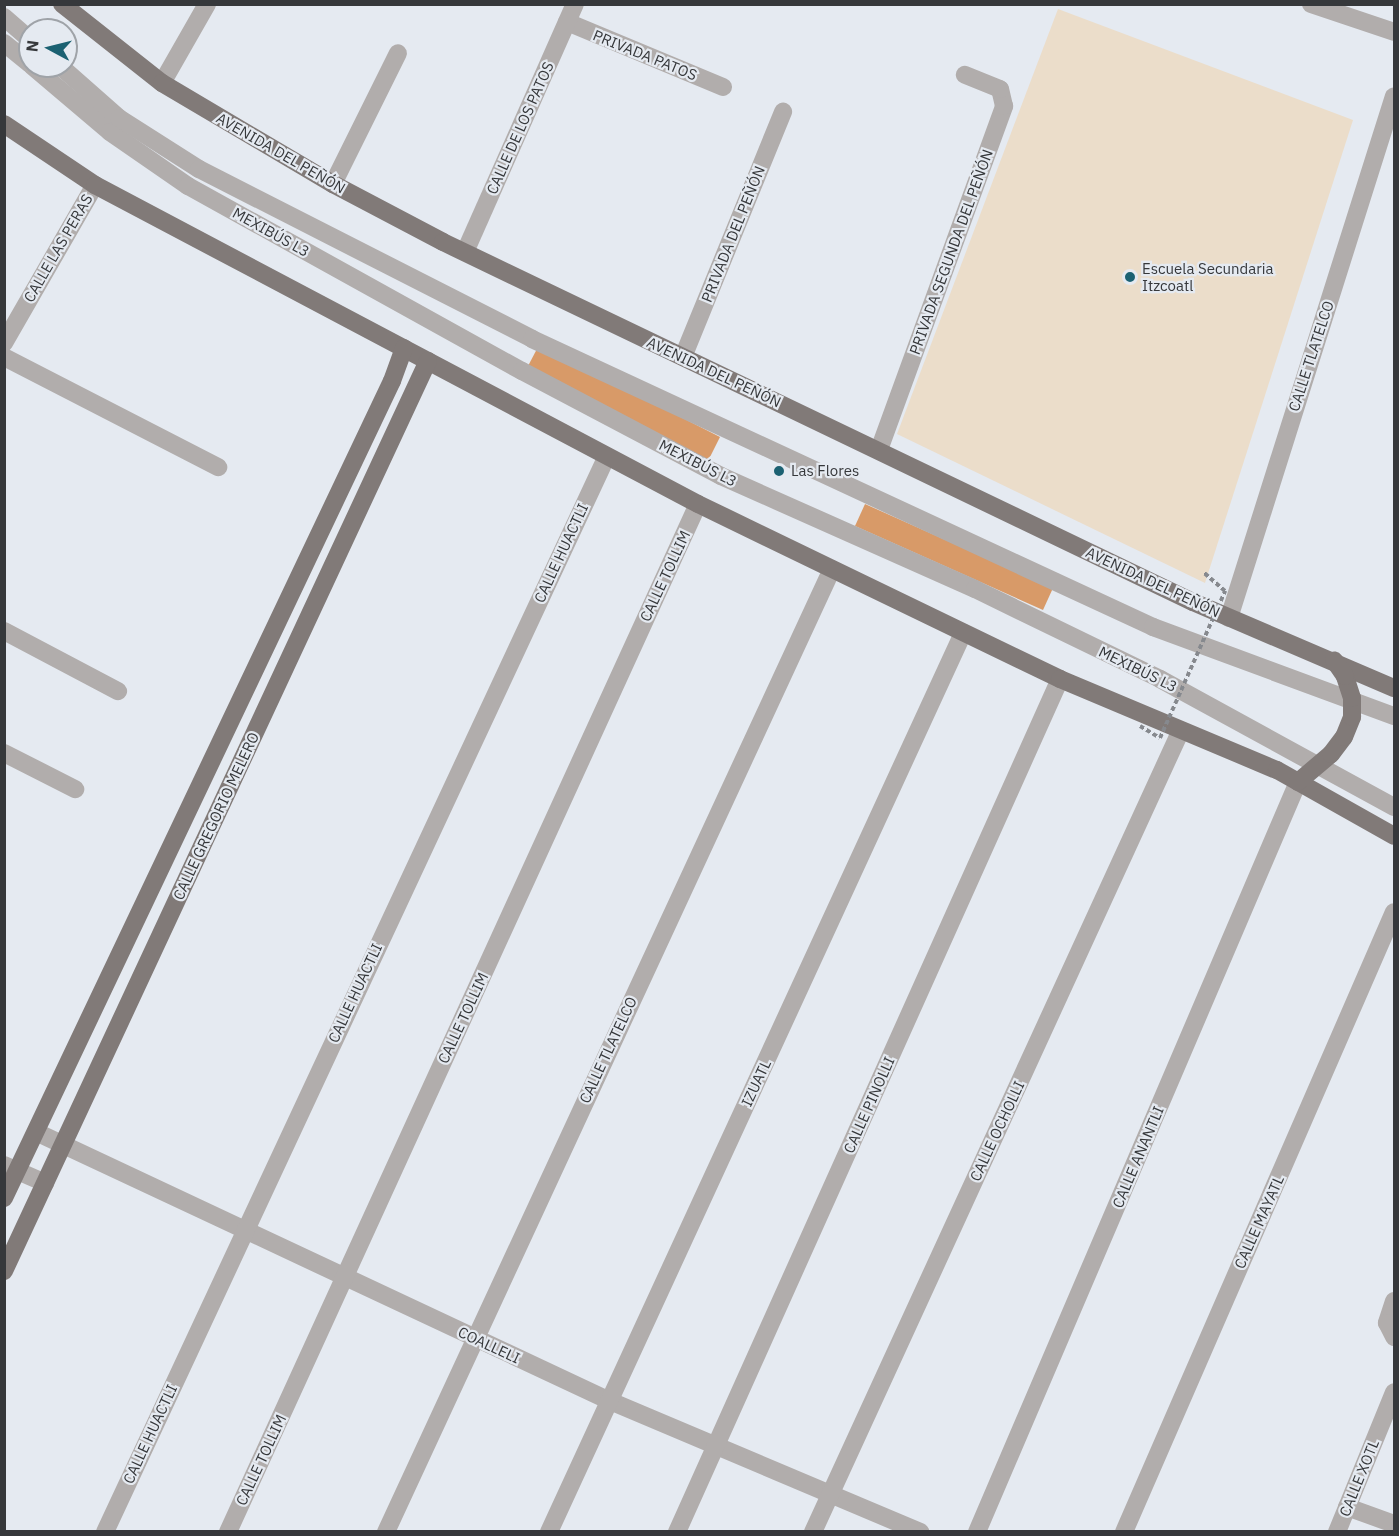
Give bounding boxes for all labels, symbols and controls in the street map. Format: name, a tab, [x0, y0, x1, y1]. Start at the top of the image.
north arrow	[18, 18, 78, 78]
street label: PRIVADA PATOS	[590, 26, 700, 84]
text: N	[21, 39, 43, 53]
street label: CALLE DE LOS PATOS	[483, 59, 557, 197]
street label: AVENIDA DEL PEÑÓN	[213, 109, 349, 197]
street label: PRIVADA SEGUNDA DEL PEÑÓN	[905, 147, 997, 357]
street label: PRIVADA DEL PEÑÓN	[697, 163, 769, 305]
street label: CALLE LAS PERAS	[20, 191, 96, 305]
street label: MEXIBÚS L3	[230, 204, 312, 260]
place label: Escuela Secundaria Itzcoatl	[1142, 259, 1273, 294]
marker: Escuela Secundaria Itzcoatl	[1123, 270, 1137, 284]
street label: CALLE TLATELCO	[1285, 298, 1337, 414]
street label: AVENIDA DEL PEÑÓN	[644, 333, 784, 411]
street label: MEXIBÚS L3	[656, 436, 740, 490]
place label: Las Flores	[791, 462, 859, 480]
marker: Las Flores	[772, 464, 786, 478]
street label: CALLE HUACTLI	[530, 500, 592, 606]
street label: CALLE TOLLIM	[636, 528, 694, 624]
street label: AVENIDA DEL PEÑÓN	[1083, 543, 1223, 621]
street label: MEXIBÚS L3	[1096, 642, 1180, 696]
street label: CALLE GREGORIO MELERO	[169, 729, 263, 903]
street label: CALLE HUACTLI	[324, 940, 386, 1046]
street label: CALLE TOLLIM	[434, 970, 492, 1066]
street label: CALLE TLATELCO	[575, 994, 641, 1106]
street label: CALLE PINOLLI	[840, 1054, 898, 1156]
street label: IZUATL	[737, 1057, 775, 1109]
street label: CALLE OCHOLLI	[966, 1078, 1028, 1184]
street label: CALLE ANANTLI	[1108, 1103, 1168, 1211]
street label: CALLE MAYATL	[1230, 1173, 1288, 1271]
street label: COALLELI	[455, 1323, 523, 1367]
street label: CALLE HUACTLI	[119, 1381, 181, 1487]
street label: CALLE TOLLIM	[232, 1412, 290, 1508]
street label: CALLE XOTL	[1335, 1437, 1383, 1519]

